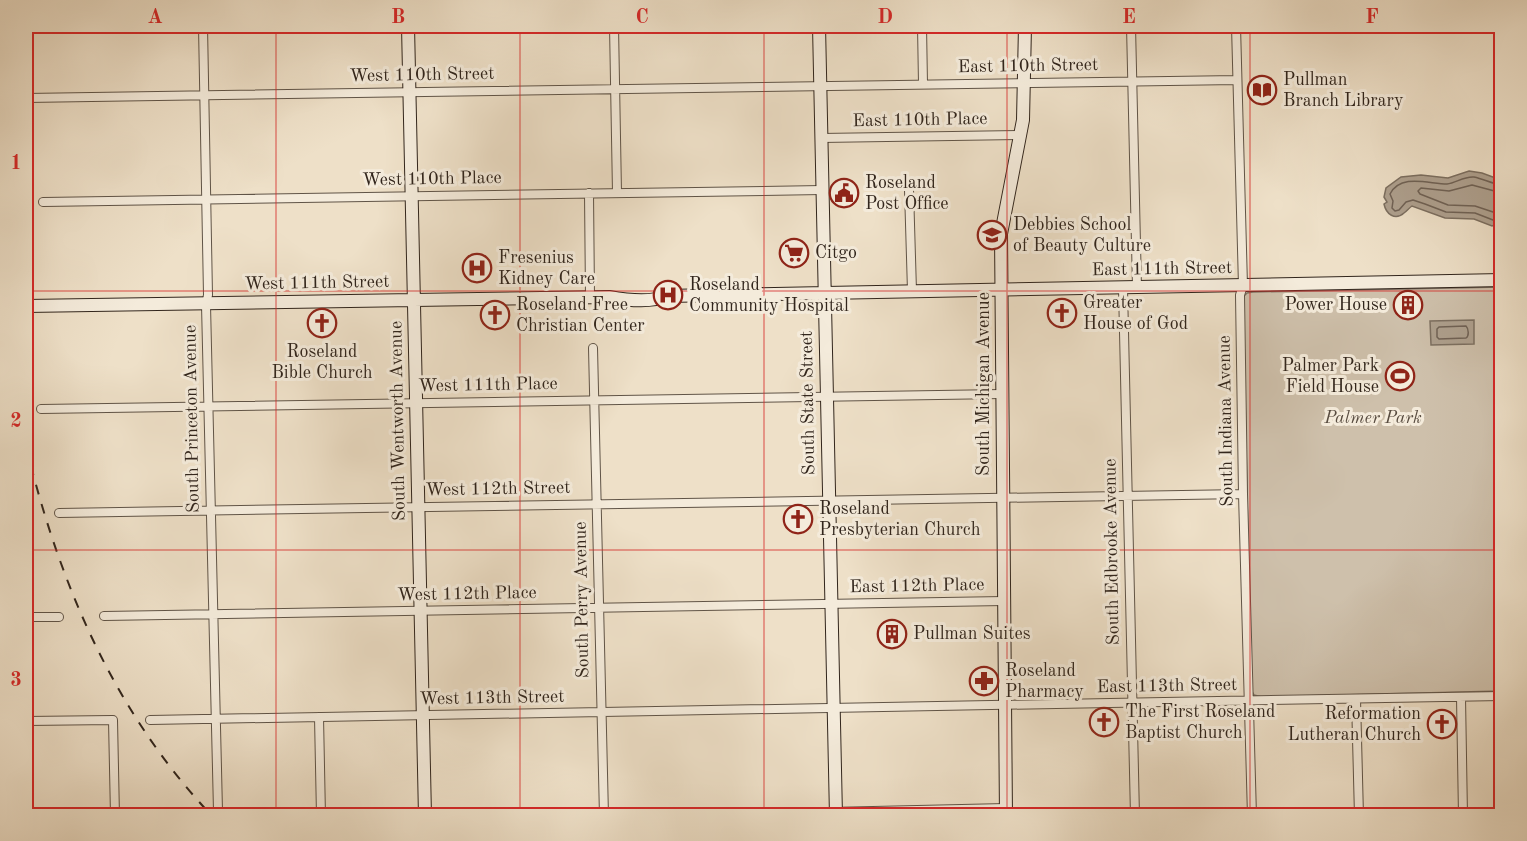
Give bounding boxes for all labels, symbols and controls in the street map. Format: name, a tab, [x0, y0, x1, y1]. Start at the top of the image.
text: A	[147, 8, 163, 28]
text: B	[391, 8, 405, 28]
text: C	[635, 8, 649, 28]
text: D	[877, 8, 893, 28]
text: E	[1122, 8, 1136, 28]
text: F	[1365, 8, 1379, 28]
street label: East 110th Street	[958, 56, 1098, 76]
street label: West 110th Street	[349, 65, 495, 85]
place label: Pullman Branch Library	[1283, 71, 1404, 110]
library icon: Pullman Branch Library	[1246, 74, 1278, 106]
street label: East 110th Place	[852, 110, 988, 130]
text: 1	[10, 154, 22, 174]
street label: West 110th Place	[362, 169, 502, 189]
place label: Roseland Post Office	[865, 174, 949, 213]
public building icon: Roseland Post Office	[828, 177, 860, 209]
place label: Debbies School of Beauty Culture	[1013, 216, 1151, 255]
school or university icon: Debbies School of Beauty Culture	[976, 219, 1008, 251]
supermarket icon: Citgo	[778, 237, 810, 269]
place label: Citgo	[815, 244, 857, 262]
place label: Fresenius Kidney Care	[498, 249, 595, 288]
hospital icon: Fresenius Kidney Care	[461, 252, 493, 284]
street label: East 111th Street	[1092, 259, 1232, 279]
street label: West 111th Street	[244, 273, 390, 293]
place label: Roseland Community Hospital	[689, 276, 849, 315]
hospital icon: Roseland Community Hospital	[652, 279, 684, 311]
building icon: Power House	[1392, 289, 1424, 321]
street label: South Michigan Avenue	[975, 292, 993, 476]
place label: Greater House of God	[1083, 294, 1188, 333]
place label: Roseland Free Christian Center	[516, 296, 645, 335]
place label: Power House	[1284, 296, 1387, 314]
church icon: Greater House of God	[1046, 297, 1078, 329]
church icon: Roseland Free Christian Center	[479, 299, 511, 331]
church icon: Roseland Bible Church	[306, 307, 338, 339]
street label: South Wentworth Avenue	[387, 321, 409, 521]
street label: South Princeton Avenue	[181, 325, 203, 513]
street label: South State Street	[798, 331, 818, 475]
street label: South Indiana Avenue	[1216, 335, 1236, 507]
place label: Roseland Bible Church	[271, 343, 373, 382]
place label: Palmer Park Field House	[1282, 357, 1379, 396]
sports icon: Palmer Park Field House	[1384, 360, 1416, 392]
street label: West 111th Place	[418, 375, 558, 395]
park label: Palmer Park	[1323, 409, 1422, 427]
text: 2	[10, 412, 22, 432]
street label: South Edbrooke Avenue	[1101, 458, 1123, 646]
street label: West 112th Street	[425, 479, 571, 499]
place label: Roseland Presbyterian Church	[819, 500, 981, 539]
church icon: Roseland Presbyterian Church	[782, 503, 814, 535]
street label: South Perry Avenue	[572, 521, 592, 679]
street label: East 112th Place	[849, 576, 985, 596]
street label: West 112th Place	[397, 584, 537, 604]
building icon: Pullman Suites	[876, 618, 908, 650]
place label: Pullman Suites	[913, 625, 1031, 643]
place label: Roseland Pharmacy	[1005, 662, 1084, 701]
pharmacy icon: Roseland Pharmacy	[968, 665, 1000, 697]
text: 3	[10, 671, 22, 691]
street label: East 113th Street	[1097, 676, 1237, 696]
street label: West 113th Street	[419, 688, 565, 708]
place label: The First Roseland Baptist Church	[1125, 703, 1275, 742]
place label: Reformation Lutheran Church	[1287, 705, 1421, 744]
church icon: The First Roseland Baptist Church	[1088, 706, 1120, 738]
church icon: Reformation Lutheran Church	[1426, 708, 1458, 740]

